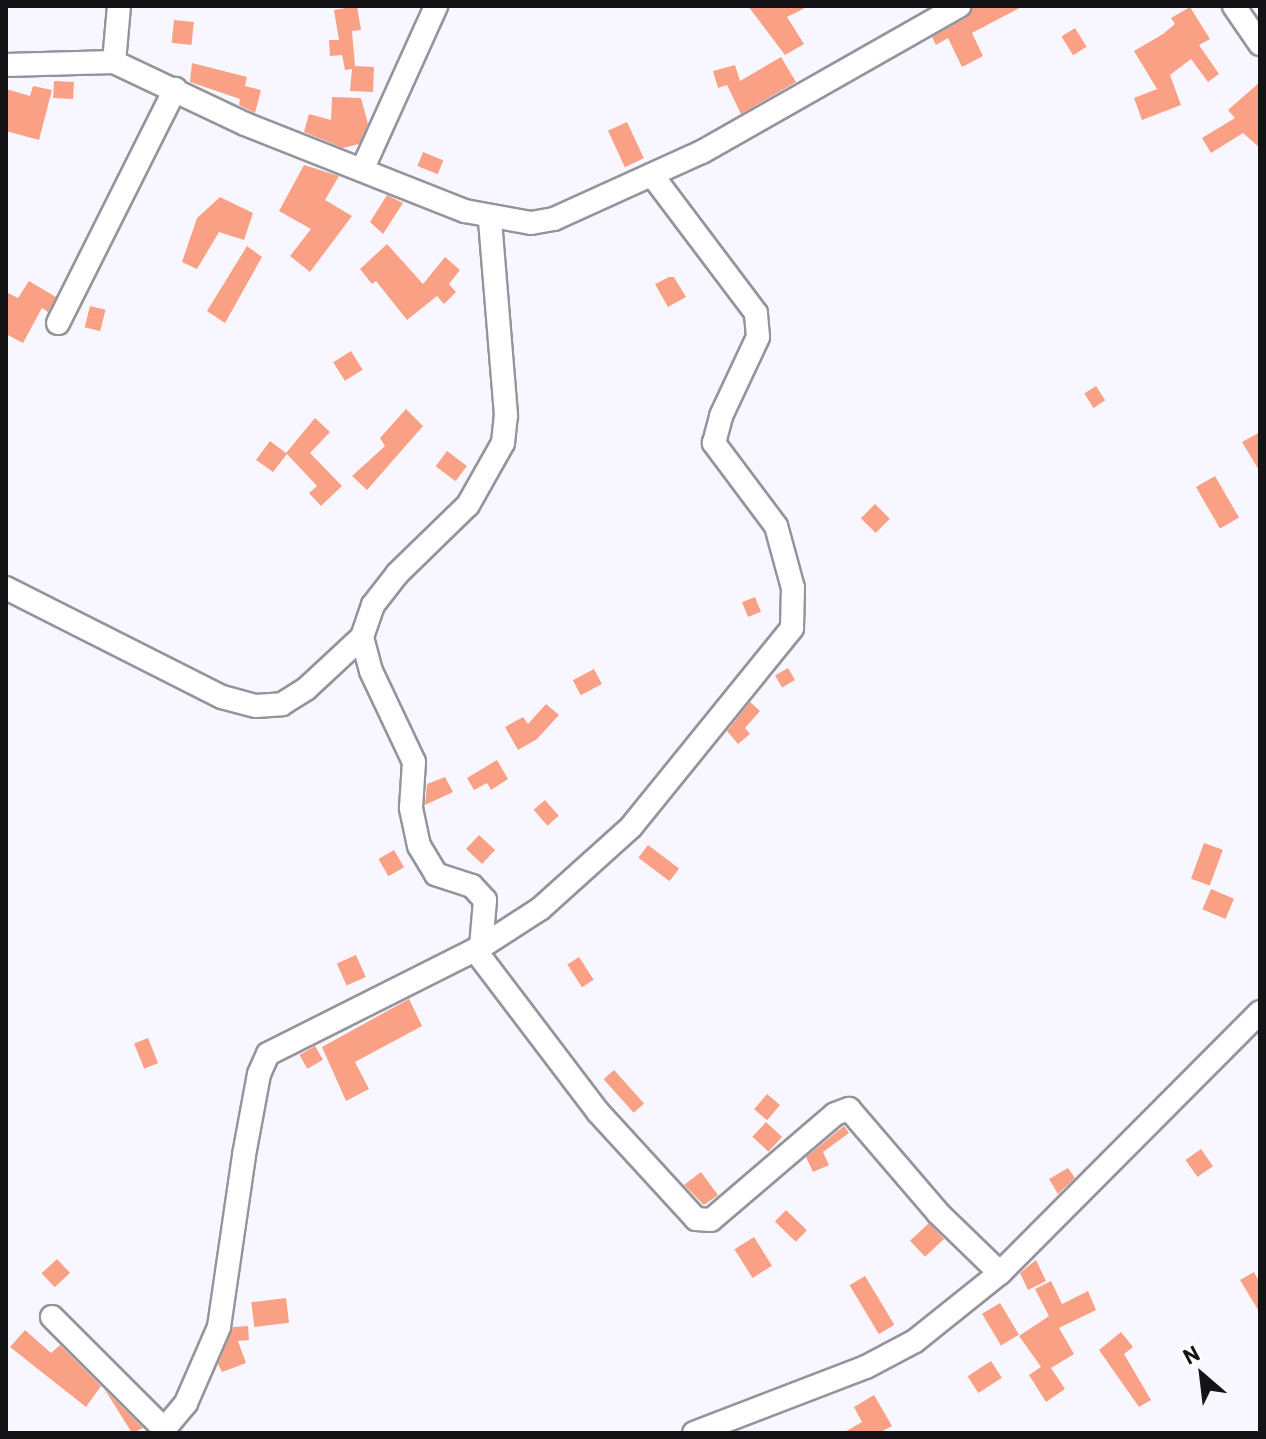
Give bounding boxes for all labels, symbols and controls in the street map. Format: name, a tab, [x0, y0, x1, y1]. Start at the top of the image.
north arrow	[1162, 1335, 1242, 1415]
text: N	[1178, 1339, 1203, 1369]

